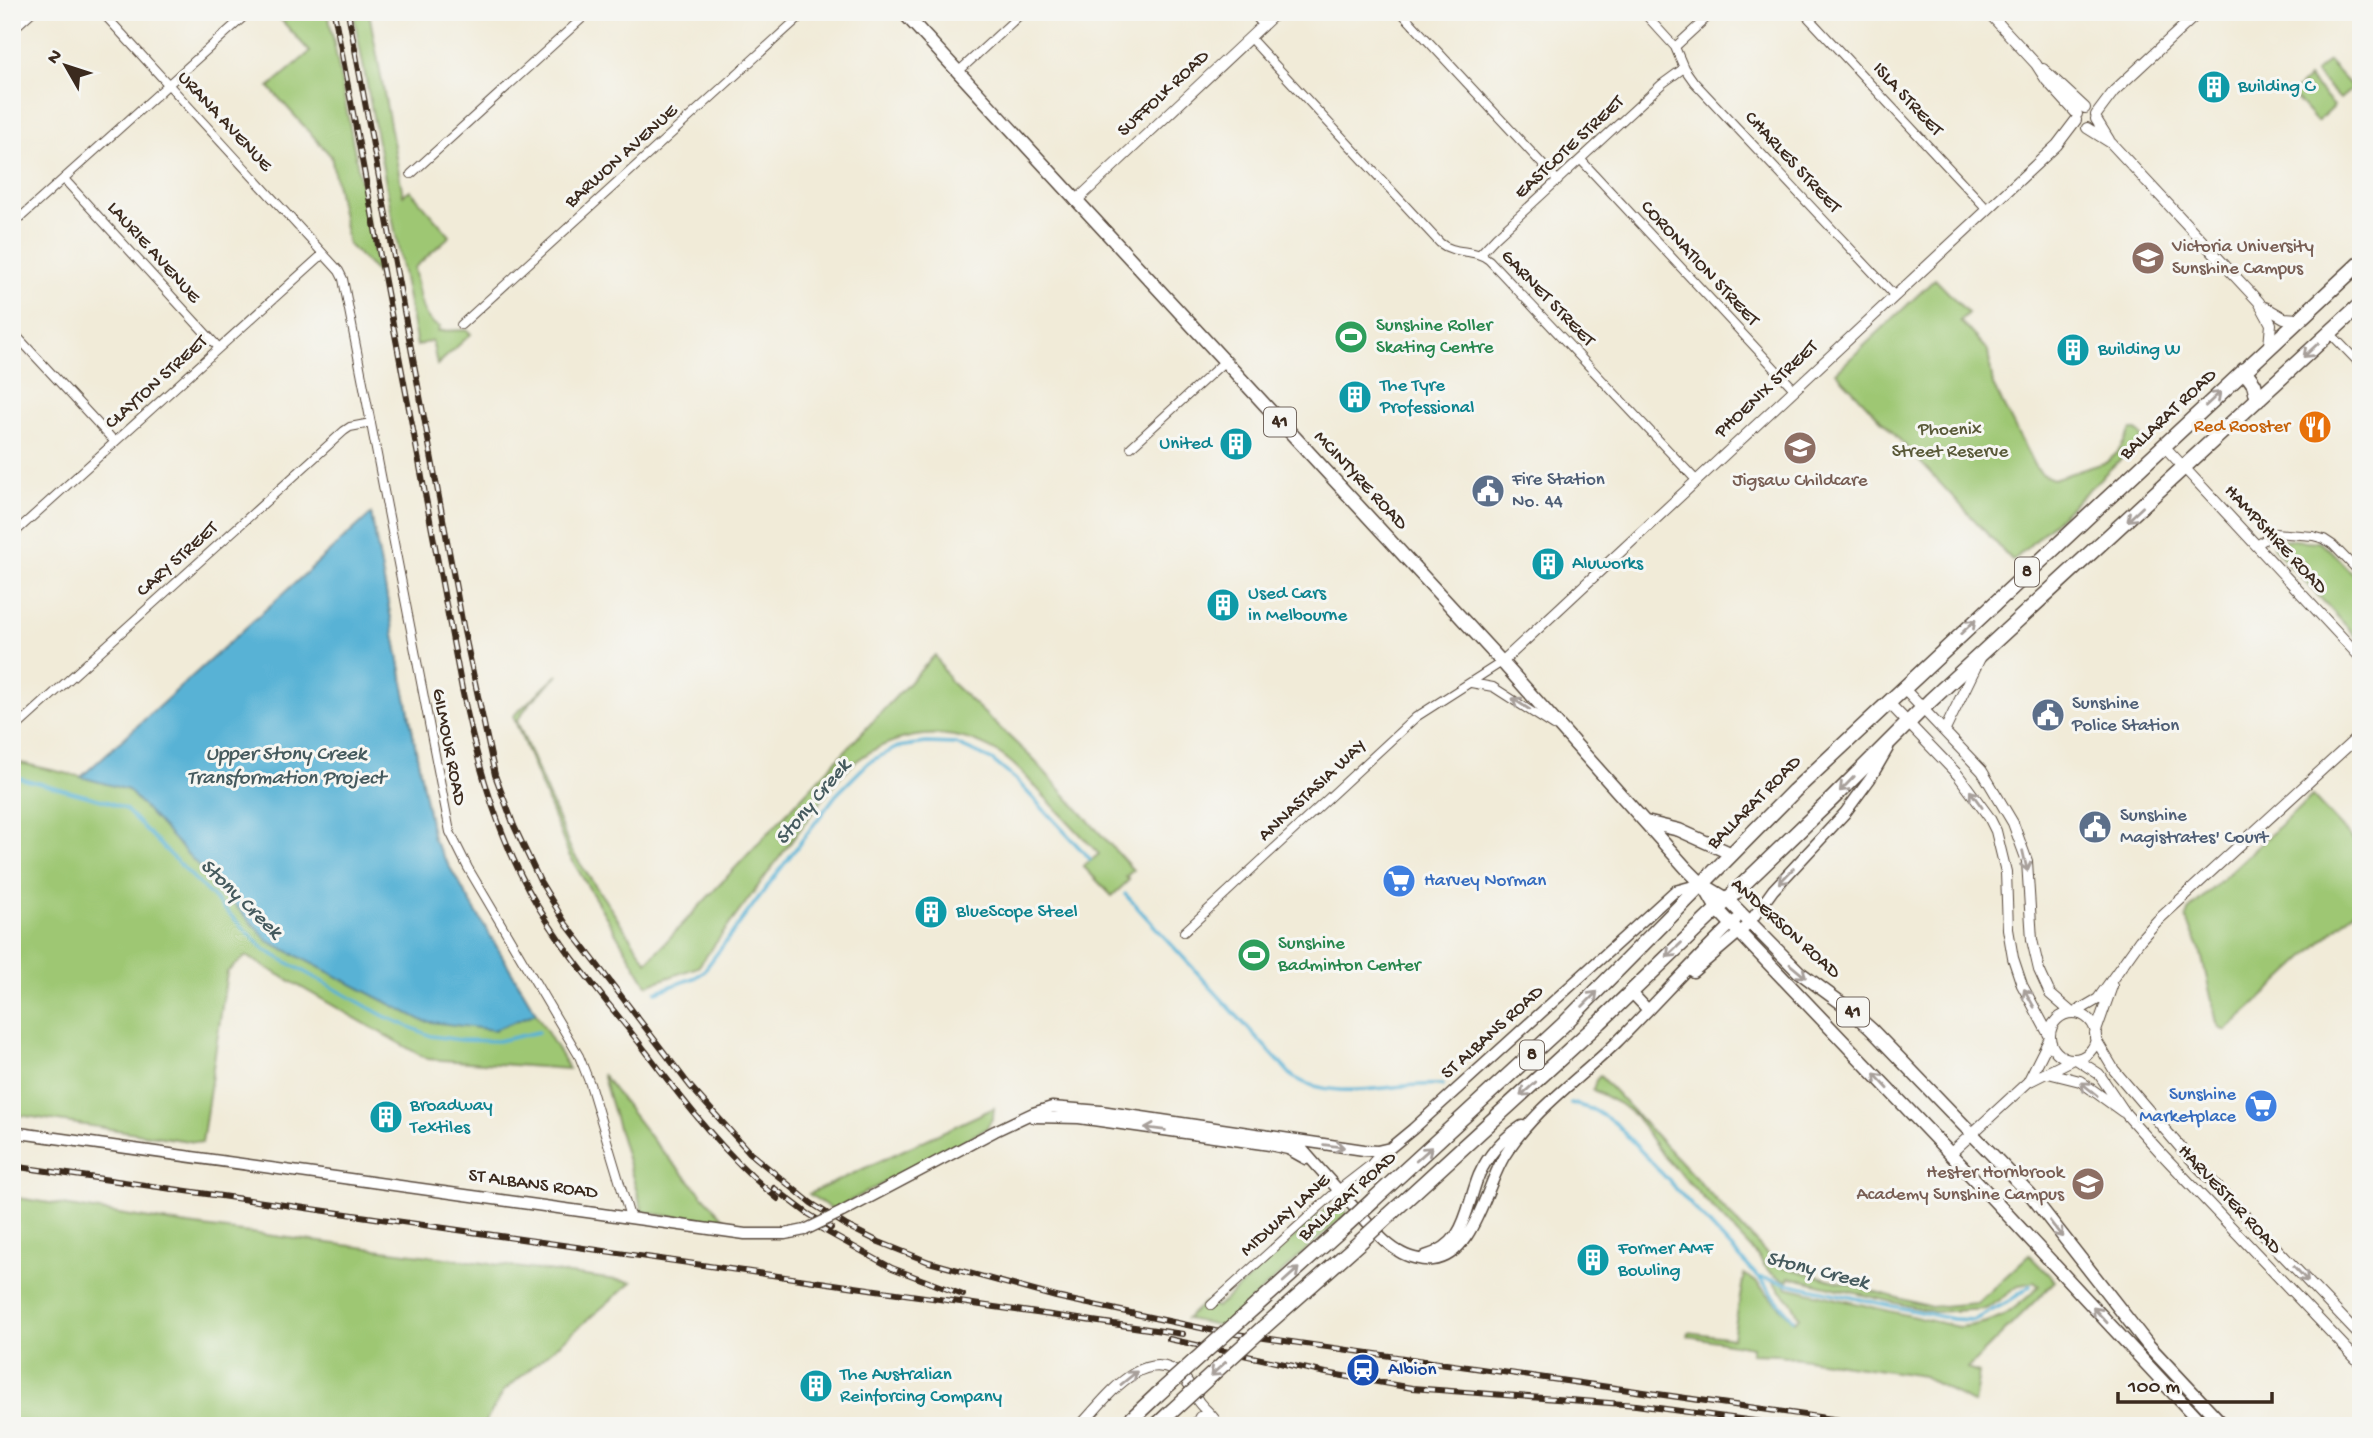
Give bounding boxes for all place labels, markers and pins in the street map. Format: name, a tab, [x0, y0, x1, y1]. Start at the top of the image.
building icon: Building C	[2195, 68, 2233, 106]
place label: Building C	[2237, 76, 2317, 99]
place label: Victoria University Sunshine Campus	[2171, 236, 2315, 281]
school or university icon: Victoria University Sunshine Campus	[2129, 239, 2167, 277]
place label: Sunshine Roller Skating Centre	[1376, 315, 1494, 360]
sports icon: Sunshine Roller Skating Centre	[1332, 318, 1370, 356]
building icon: Building W	[2054, 331, 2092, 369]
place label: Building W	[2097, 339, 2181, 362]
place label: The Tyre Professional	[1379, 375, 1474, 420]
building icon: The Tyre Professional	[1336, 378, 1374, 416]
restaurant icon: Red Rooster	[2296, 408, 2334, 446]
place label: Red Rooster	[2194, 416, 2292, 439]
building icon: United	[1217, 425, 1255, 463]
school or university icon: Jigsaw Childcare	[1781, 429, 1819, 467]
place label: United	[1159, 433, 1214, 456]
place label: Fire Station No. 44	[1511, 469, 1605, 514]
place label: Jigsaw Childcare	[1732, 470, 1868, 493]
public building icon: Fire Station No. 44	[1469, 472, 1507, 510]
building icon: Aluworks	[1529, 545, 1567, 583]
place label: Aluworks	[1572, 553, 1644, 576]
place label: Used Cars in Melbourne	[1248, 583, 1347, 628]
building icon: Used Cars in Melbourne	[1204, 586, 1242, 624]
place label: Sunshine Police Station	[2071, 693, 2179, 738]
public building icon: Sunshine Police Station	[2029, 696, 2067, 734]
place label: Sunshine Magistrates' Court	[2120, 805, 2270, 850]
public building icon: Sunshine Magistrates' Court	[2076, 808, 2114, 846]
supermarket icon: Harvey Norman	[1380, 862, 1418, 900]
place label: Harvey Norman	[1424, 870, 1546, 893]
building icon: BlueScope Steel	[912, 893, 950, 931]
place label: BlueScope Steel	[955, 901, 1078, 924]
place label: Sunshine Badminton Center	[1277, 933, 1423, 978]
sports icon: Sunshine Badminton Center	[1235, 936, 1273, 974]
place label: Sunshine Marketplace	[2139, 1084, 2236, 1129]
supermarket icon: Sunshine Marketplace	[2242, 1087, 2280, 1125]
place label: Broadway Textiles	[409, 1095, 493, 1140]
building icon: Broadway Textiles	[367, 1098, 405, 1136]
place label: Hester Hornbrook Academy Sunshine Campus	[1857, 1162, 2066, 1207]
school or university icon: Hester Hornbrook Academy Sunshine Campus	[2069, 1165, 2107, 1203]
place label: Former AMF Bowling	[1617, 1238, 1714, 1283]
building icon: Former AMF Bowling	[1574, 1241, 1612, 1279]
station icon: Albion	[1344, 1351, 1382, 1389]
place label: Albion	[1388, 1359, 1436, 1382]
place label: The Australian Reinforcing Company	[839, 1364, 1003, 1409]
building icon: The Australian Reinforcing Company	[797, 1367, 835, 1405]

